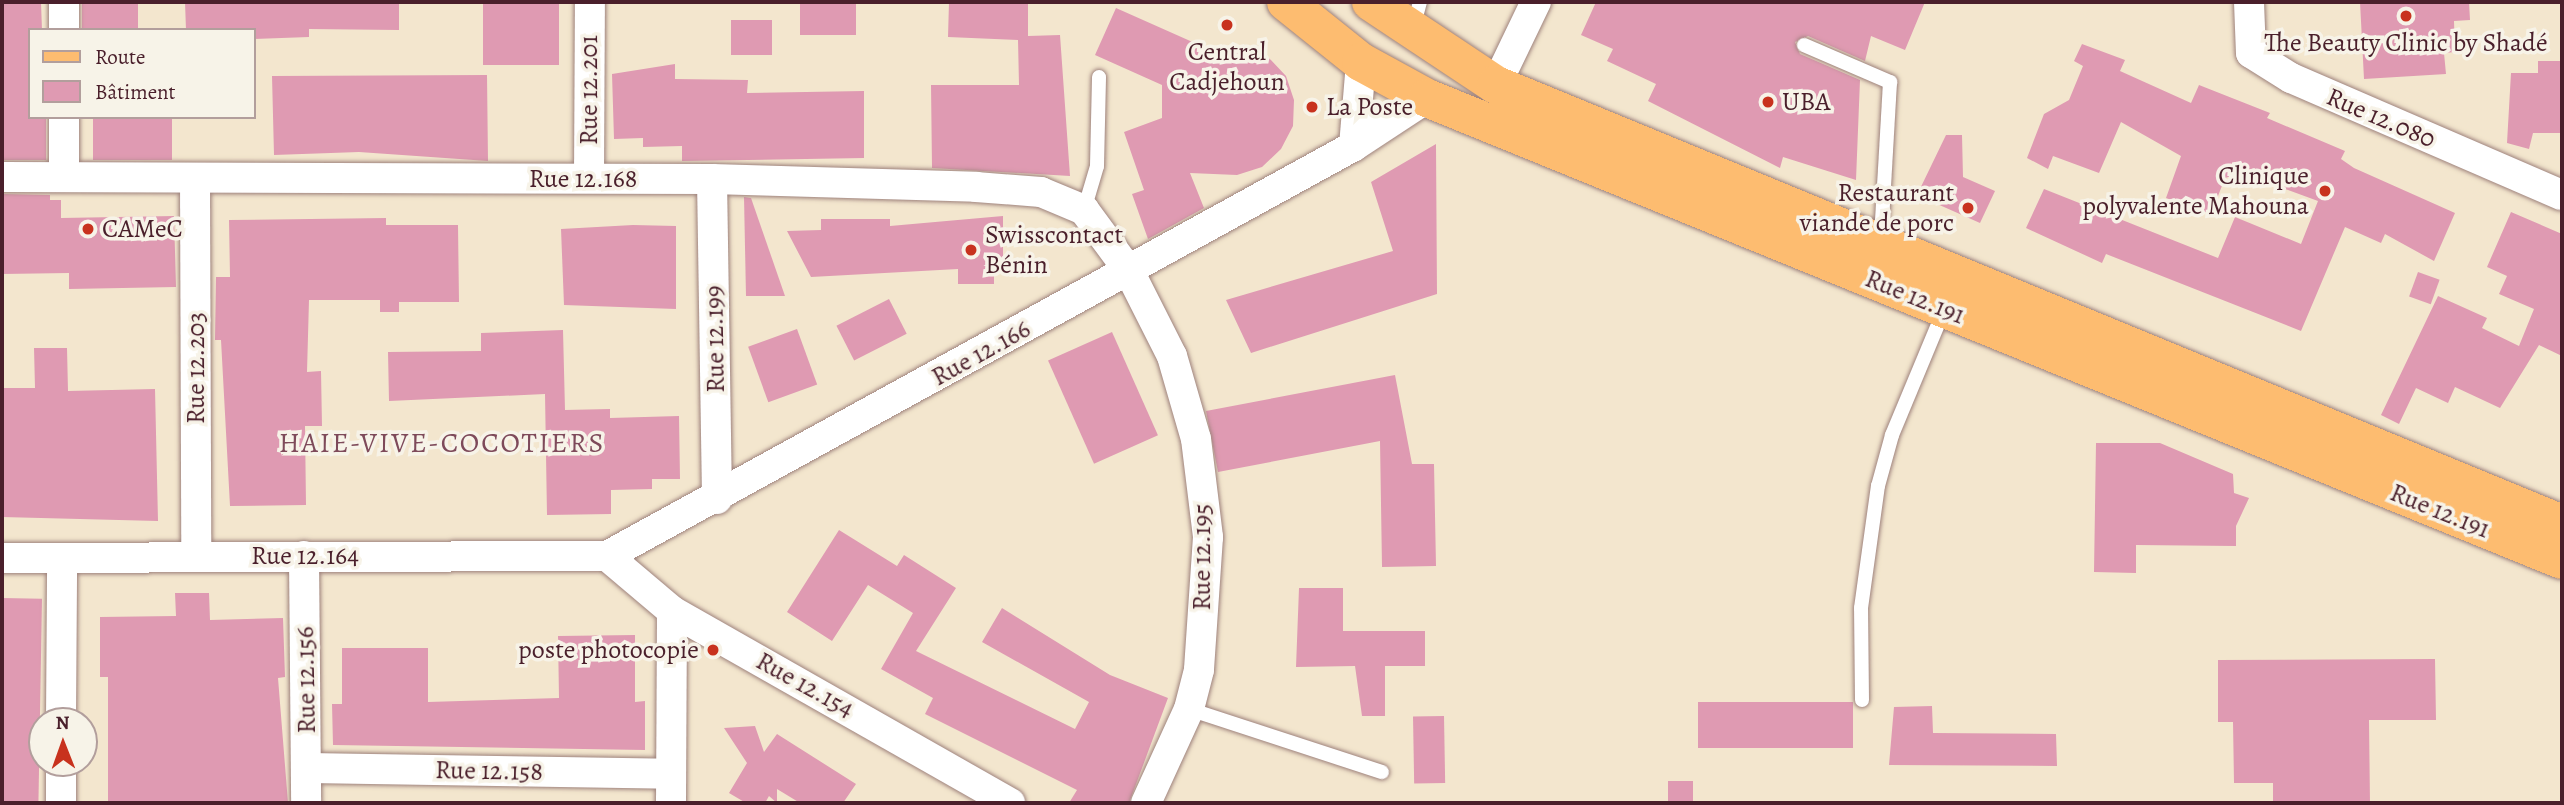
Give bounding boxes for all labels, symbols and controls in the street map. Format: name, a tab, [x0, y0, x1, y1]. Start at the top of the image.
marker: The Beauty Clinic by Shadé	[2398, 8, 2414, 24]
marker: Central Cadjehoun	[1219, 17, 1235, 33]
place label: The Beauty Clinic by Shadé	[2264, 27, 2548, 59]
legend	[28, 28, 256, 119]
street label: Rue 12.201	[573, 35, 605, 145]
place label: Central Cadjehoun	[1169, 36, 1285, 98]
text: Route	[95, 43, 145, 71]
text: Bâtiment	[95, 78, 176, 106]
street label: Rue 12.080	[2322, 81, 2440, 155]
place label: UBA	[1782, 86, 1830, 118]
place label: La Poste	[1326, 91, 1413, 123]
marker: UBA	[1760, 94, 1776, 110]
marker: La Poste	[1304, 99, 1320, 115]
place label: Clinique polyvalente Mahouna	[2082, 160, 2309, 222]
street label: Rue 12.168	[529, 163, 637, 195]
place label: Restaurant viande de porc	[1800, 177, 1954, 238]
marker: Clinique polyvalente Mahouna	[2315, 181, 2335, 201]
marker: Restaurant viande de porc	[1960, 200, 1976, 216]
place label: CAMeC	[102, 213, 183, 245]
place label: Swisscontact Bénin	[985, 219, 1123, 280]
marker: CAMeC	[80, 221, 96, 237]
marker: Swisscontact Bénin	[963, 242, 979, 258]
street label: Rue 12.191	[1861, 263, 1969, 331]
street label: Rue 12.199	[698, 285, 732, 393]
street label: Rue 12.203	[180, 312, 212, 424]
street label: Rue 12.166	[926, 313, 1036, 393]
district label: HAIE-VIVE-COCOTIERS	[281, 426, 603, 460]
street label: Rue 12.191	[2386, 477, 2494, 545]
street label: Rue 12.195	[1186, 503, 1218, 611]
street label: Rue 12.164	[251, 540, 359, 572]
street label: Rue 12.156	[289, 626, 323, 734]
place label: poste photocopie	[518, 634, 699, 666]
marker: poste photocopie	[705, 642, 721, 658]
street label: Rue 12.154	[751, 645, 859, 725]
north arrow	[28, 707, 98, 777]
text: N	[56, 710, 70, 736]
street label: Rue 12.158	[435, 754, 543, 788]

